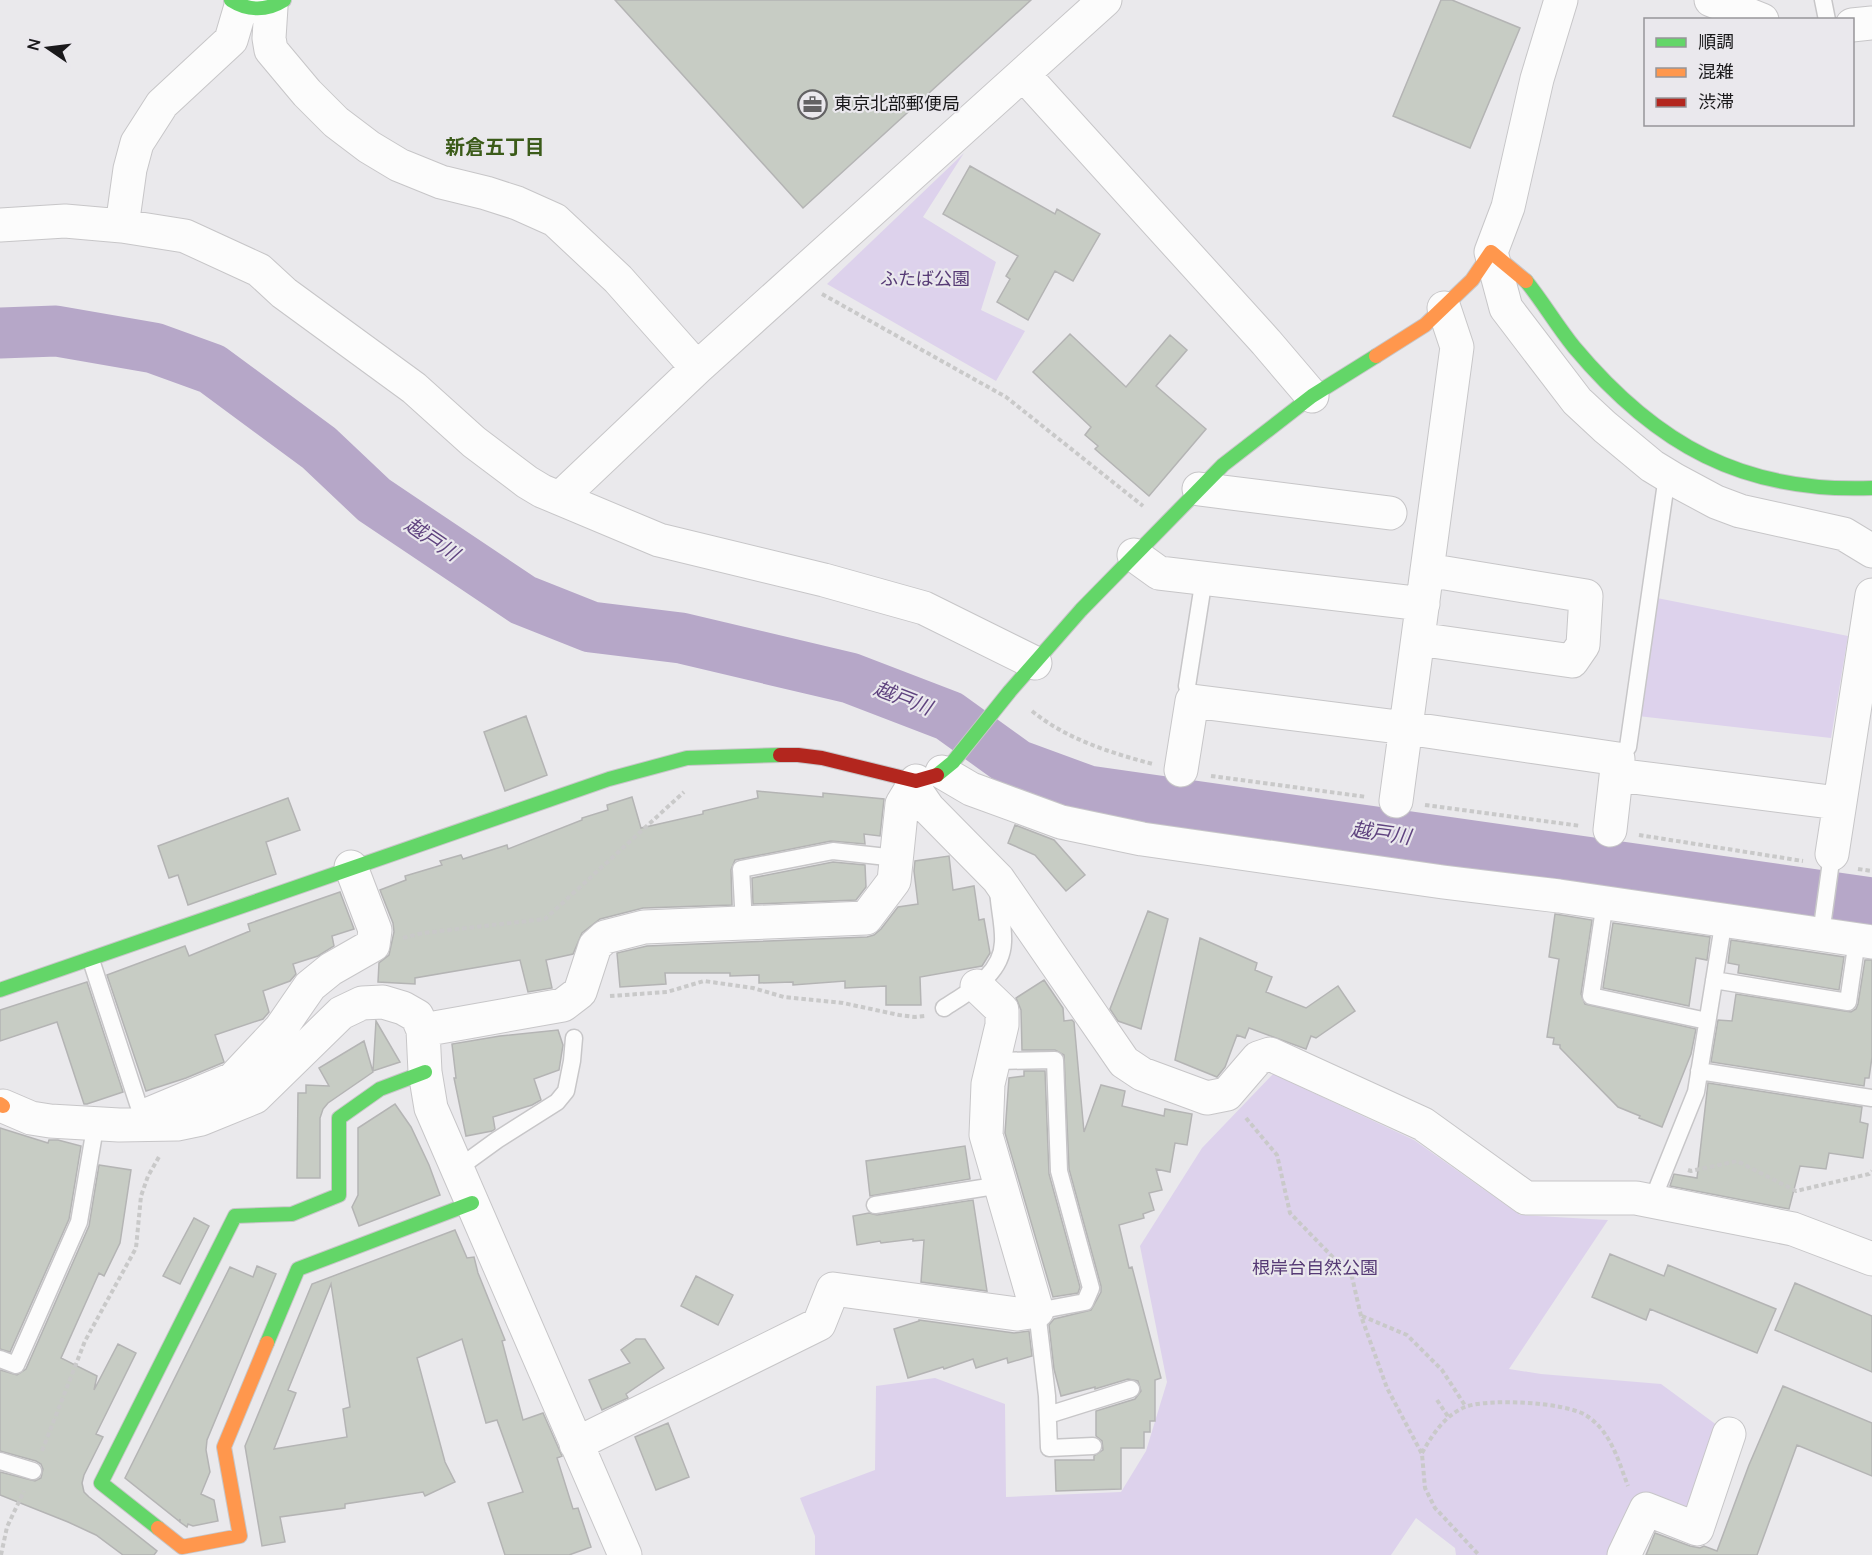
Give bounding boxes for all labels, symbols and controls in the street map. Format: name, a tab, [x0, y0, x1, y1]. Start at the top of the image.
north arrow	[18, 18, 78, 78]
legend	[1644, 18, 1854, 126]
text: 順調	[1698, 29, 1734, 53]
text: N	[21, 36, 46, 53]
text: 混雑	[1698, 59, 1734, 83]
office icon: 東京北部郵便局	[797, 88, 829, 120]
text: 渋滞	[1698, 89, 1734, 113]
place label: 東京北部郵便局	[834, 91, 960, 115]
district label: 新倉五丁目	[445, 133, 545, 160]
park label: ふたば公園	[880, 266, 970, 290]
water label: 越戸川	[400, 511, 466, 568]
water label: 越戸川	[870, 674, 938, 722]
water label: 越戸川	[1349, 815, 1415, 850]
park label: 根岸台自然公園	[1252, 1255, 1378, 1279]

